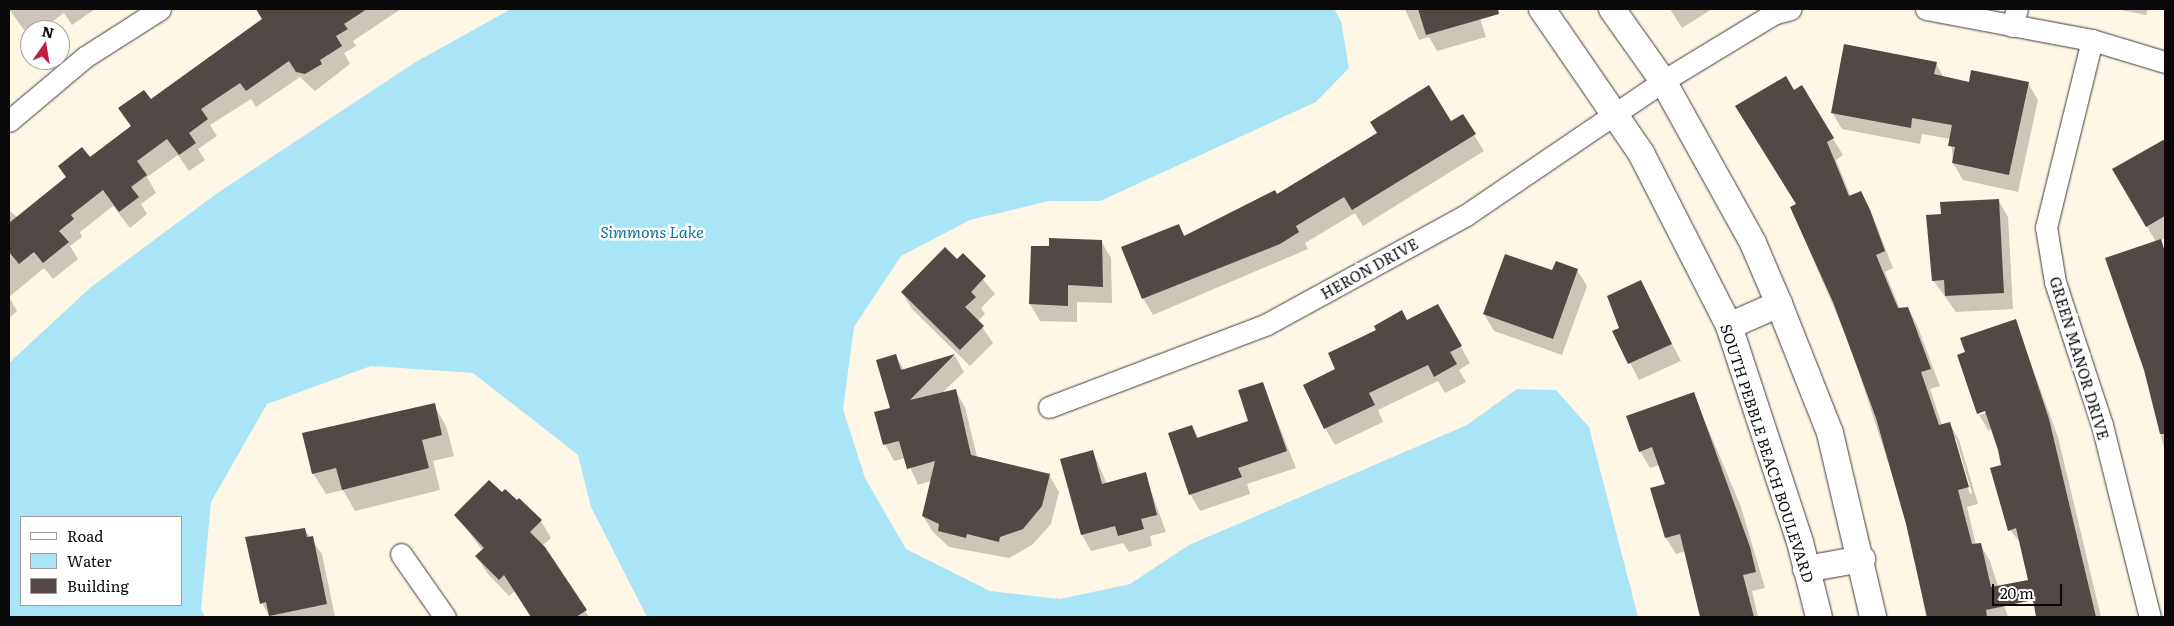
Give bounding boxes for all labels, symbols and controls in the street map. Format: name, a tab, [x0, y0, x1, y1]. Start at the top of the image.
north arrow	[20, 20, 70, 70]
text: N	[40, 20, 56, 42]
water label: Simmons Lake	[600, 221, 704, 241]
street label: HERON DRIVE	[1317, 234, 1421, 302]
street label: GREEN MANOR DRIVE	[2047, 274, 2113, 442]
street label: SOUTH PEBBLE BEACH BOULEVARD	[1718, 321, 1818, 585]
legend	[20, 516, 182, 606]
text: Road	[67, 524, 103, 547]
text: Water	[67, 549, 112, 572]
text: Building	[67, 574, 129, 597]
scale bar	[1994, 574, 2064, 606]
text: 20 m	[2000, 581, 2034, 604]

